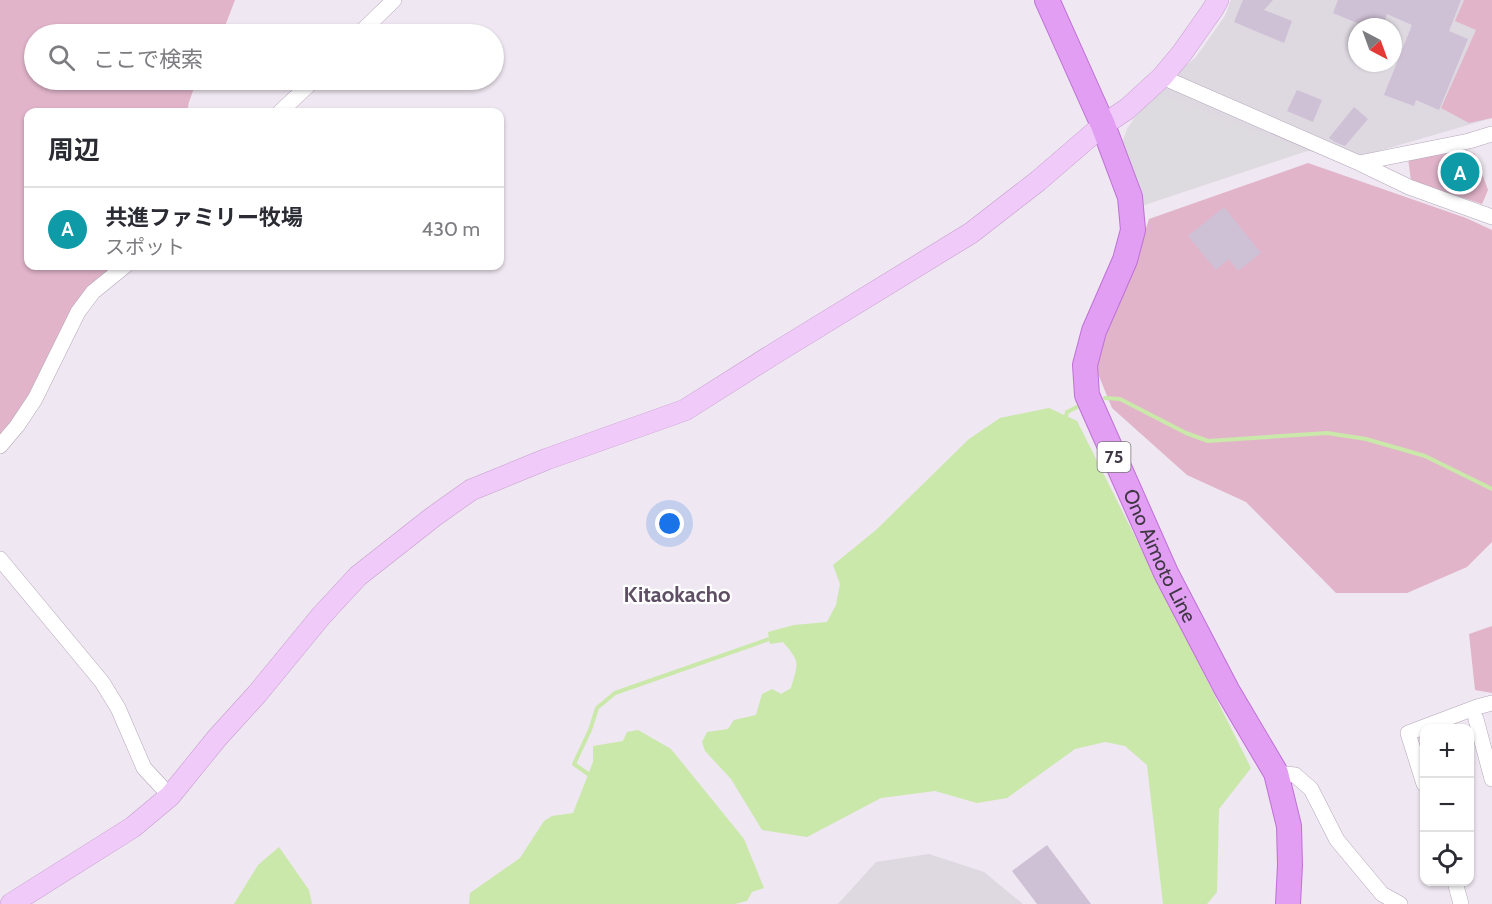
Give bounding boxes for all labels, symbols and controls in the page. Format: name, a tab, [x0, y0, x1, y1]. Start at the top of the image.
north arrow	[1348, 18, 1402, 72]
search box	[24, 24, 504, 90]
icon: search	[45, 41, 78, 74]
text: ここで検索	[93, 46, 203, 73]
text: 周辺	[48, 134, 100, 166]
pin: A	[1440, 150, 1480, 195]
text: 共進ファミリー牧場	[105, 204, 303, 231]
text: A	[61, 217, 74, 241]
text: 430 m	[422, 217, 480, 241]
text: スポット	[105, 235, 185, 259]
road number: 75	[1098, 442, 1130, 472]
street label: Ono Aimoto Line	[1118, 485, 1202, 626]
your location	[655, 509, 684, 538]
district label: Kitaokacho	[624, 581, 730, 608]
map controls	[1420, 724, 1474, 886]
button: +	[1420, 724, 1474, 778]
button: −	[1420, 778, 1474, 832]
button: locate	[1420, 832, 1474, 886]

